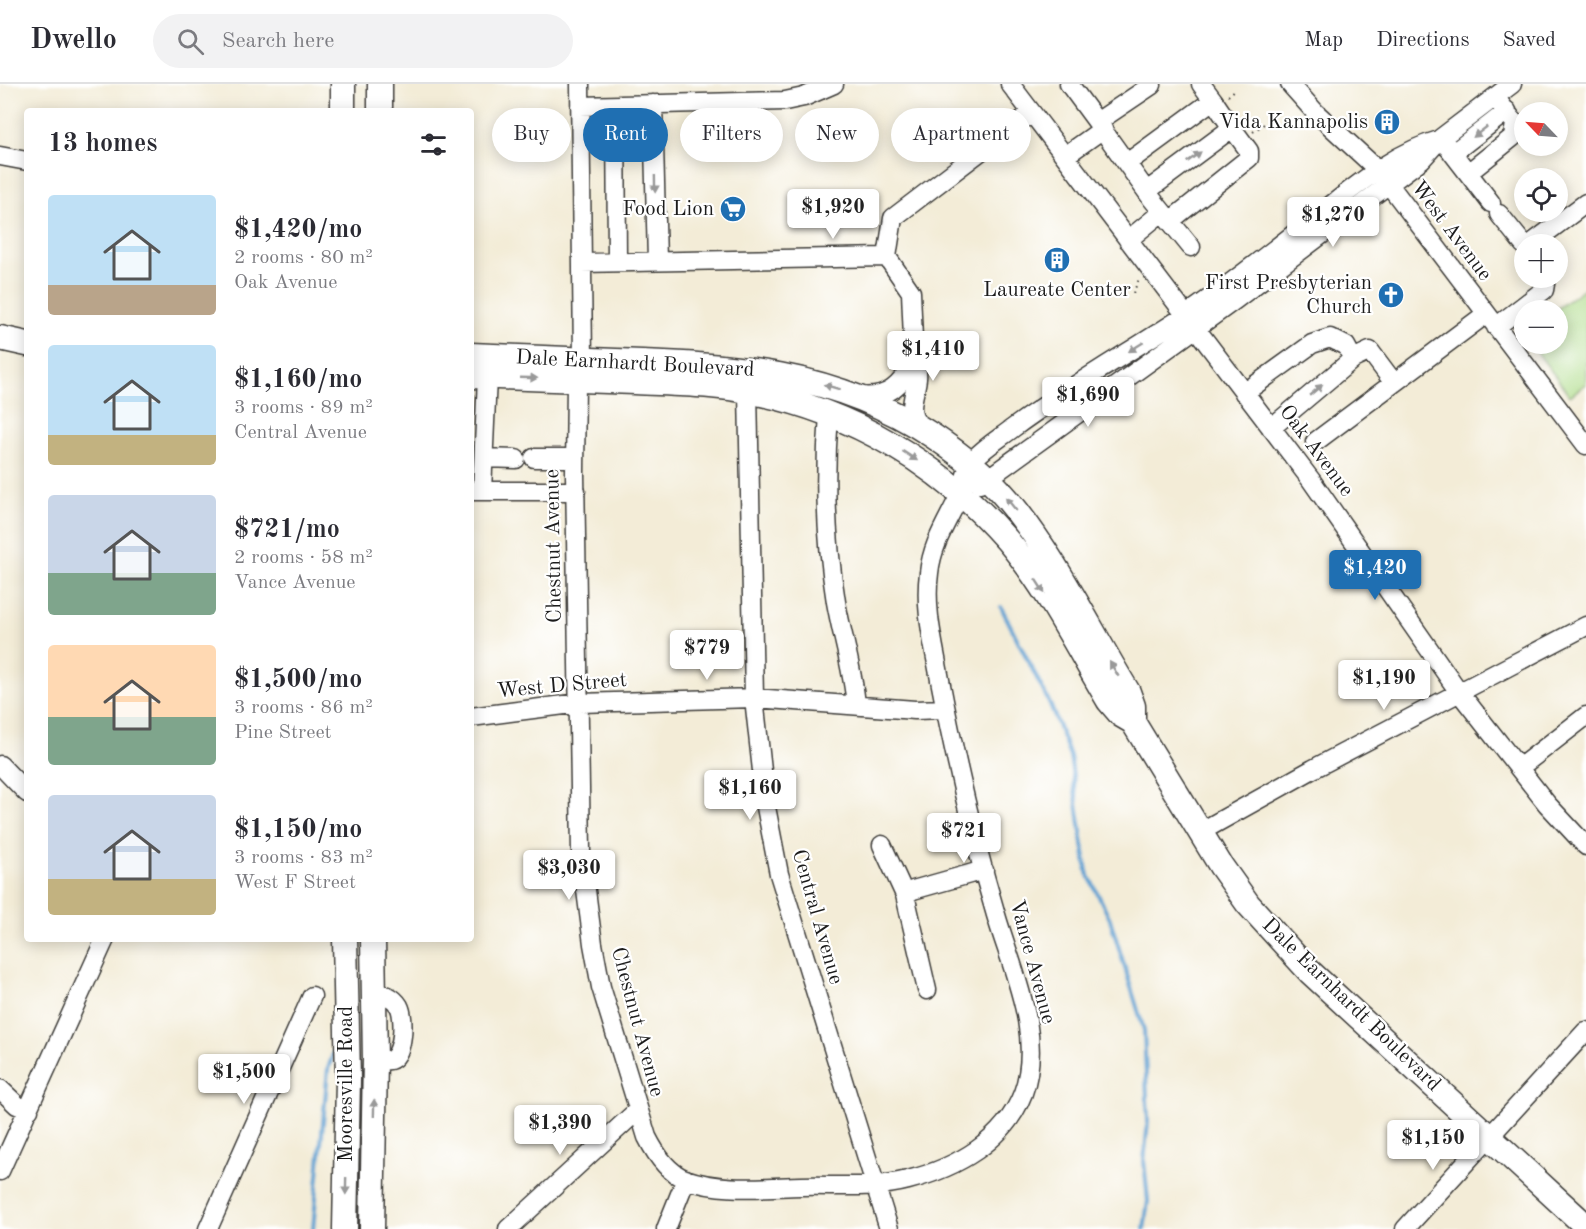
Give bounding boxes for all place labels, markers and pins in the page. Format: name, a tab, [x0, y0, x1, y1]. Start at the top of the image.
building icon: Vida Kannapolis	[1372, 107, 1402, 137]
place label: Vida Kannapolis	[1219, 112, 1368, 133]
pin: $1,920	[784, 189, 882, 240]
supermarket icon: Food Lion	[718, 194, 748, 224]
pin: $1,270	[1284, 197, 1382, 248]
place label: Food Lion	[622, 199, 714, 220]
building icon: Laureate Center	[1042, 245, 1072, 275]
place label: First Presbyterian Church	[1205, 273, 1372, 318]
place label: Laureate Center	[983, 280, 1131, 301]
church icon: First Presbyterian Church	[1376, 280, 1406, 310]
pin: $1,410	[884, 331, 982, 382]
pin: $1,690	[1039, 377, 1137, 428]
pin: $1,420	[1326, 550, 1424, 601]
pin: $779	[671, 630, 743, 681]
pin: $1,190	[1335, 660, 1433, 711]
pin: $1,160	[701, 770, 799, 821]
pin: $721	[928, 813, 1000, 864]
pin: $3,030	[520, 850, 618, 901]
pin: $1,500	[195, 1054, 293, 1105]
pin: $1,390	[511, 1105, 609, 1156]
pin: $1,150	[1384, 1120, 1482, 1171]

